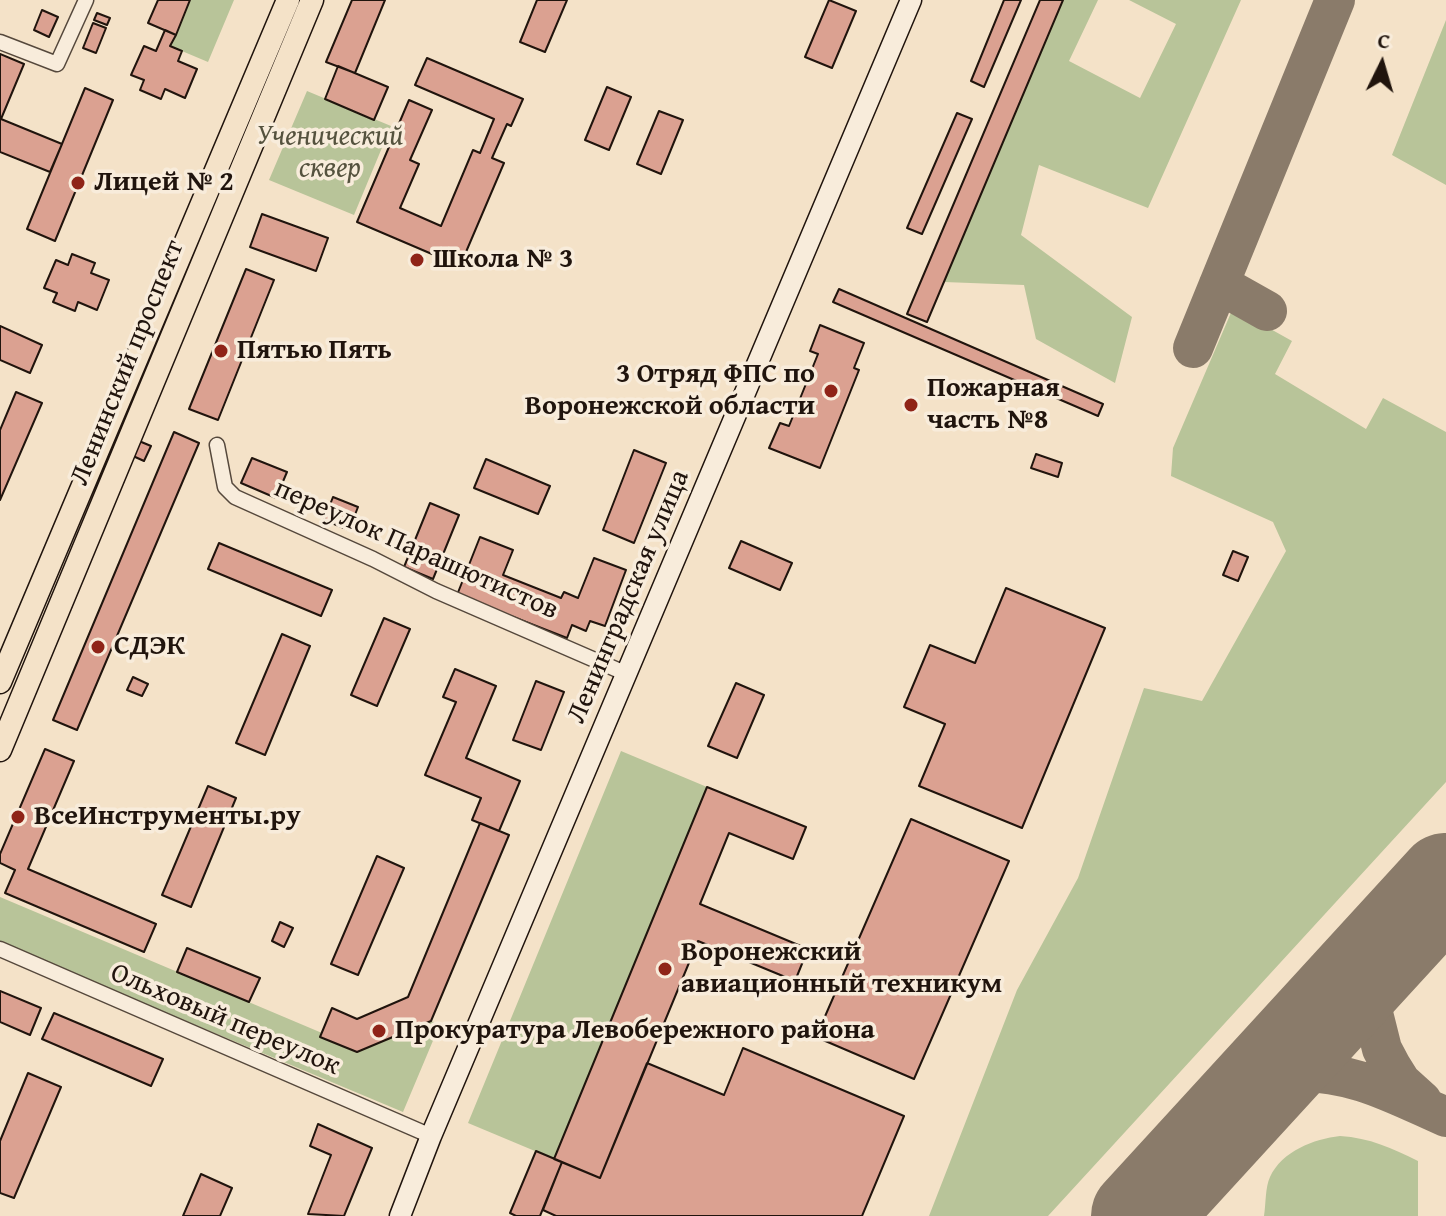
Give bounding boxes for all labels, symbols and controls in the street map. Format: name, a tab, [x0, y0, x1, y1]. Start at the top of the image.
north arrow	[1342, 24, 1422, 104]
text: С	[1376, 24, 1392, 57]
park label: Ученический сквер	[256, 120, 404, 186]
place label: Лицей № 2	[94, 166, 234, 200]
marker: Лицей № 2	[69, 174, 87, 192]
street label: Ленинский проспект	[63, 236, 193, 490]
place label: Школа № 3	[433, 243, 573, 277]
marker: Школа № 3	[408, 251, 426, 269]
place label: Пятью Пять	[237, 334, 392, 368]
marker: Пятью Пять	[212, 342, 230, 360]
place label: 3 Отряд ФПС по Воронежской области	[525, 358, 815, 424]
place label: Пожарная часть №8	[927, 372, 1060, 438]
marker: 3 Отряд ФПС по Воронежской области	[822, 382, 840, 400]
marker: Пожарная часть №8	[902, 396, 920, 414]
street label: Ленинградская улица	[560, 465, 698, 729]
street label: переулок Парашютистов	[269, 472, 563, 628]
place label: СДЭК	[114, 630, 185, 664]
marker: СДЭК	[89, 638, 107, 656]
place label: ВсеИнструменты.ру	[34, 800, 301, 834]
marker: ВсеИнструменты.ру	[9, 808, 27, 826]
place label: Воронежский авиационный техникум	[681, 936, 1002, 1002]
street label: Ольховый переулок	[105, 956, 345, 1084]
marker: Воронежский авиационный техникум	[656, 960, 674, 978]
place label: Прокуратура Левобережного района	[395, 1014, 875, 1048]
marker: Прокуратура Левобережного района	[370, 1022, 388, 1040]

